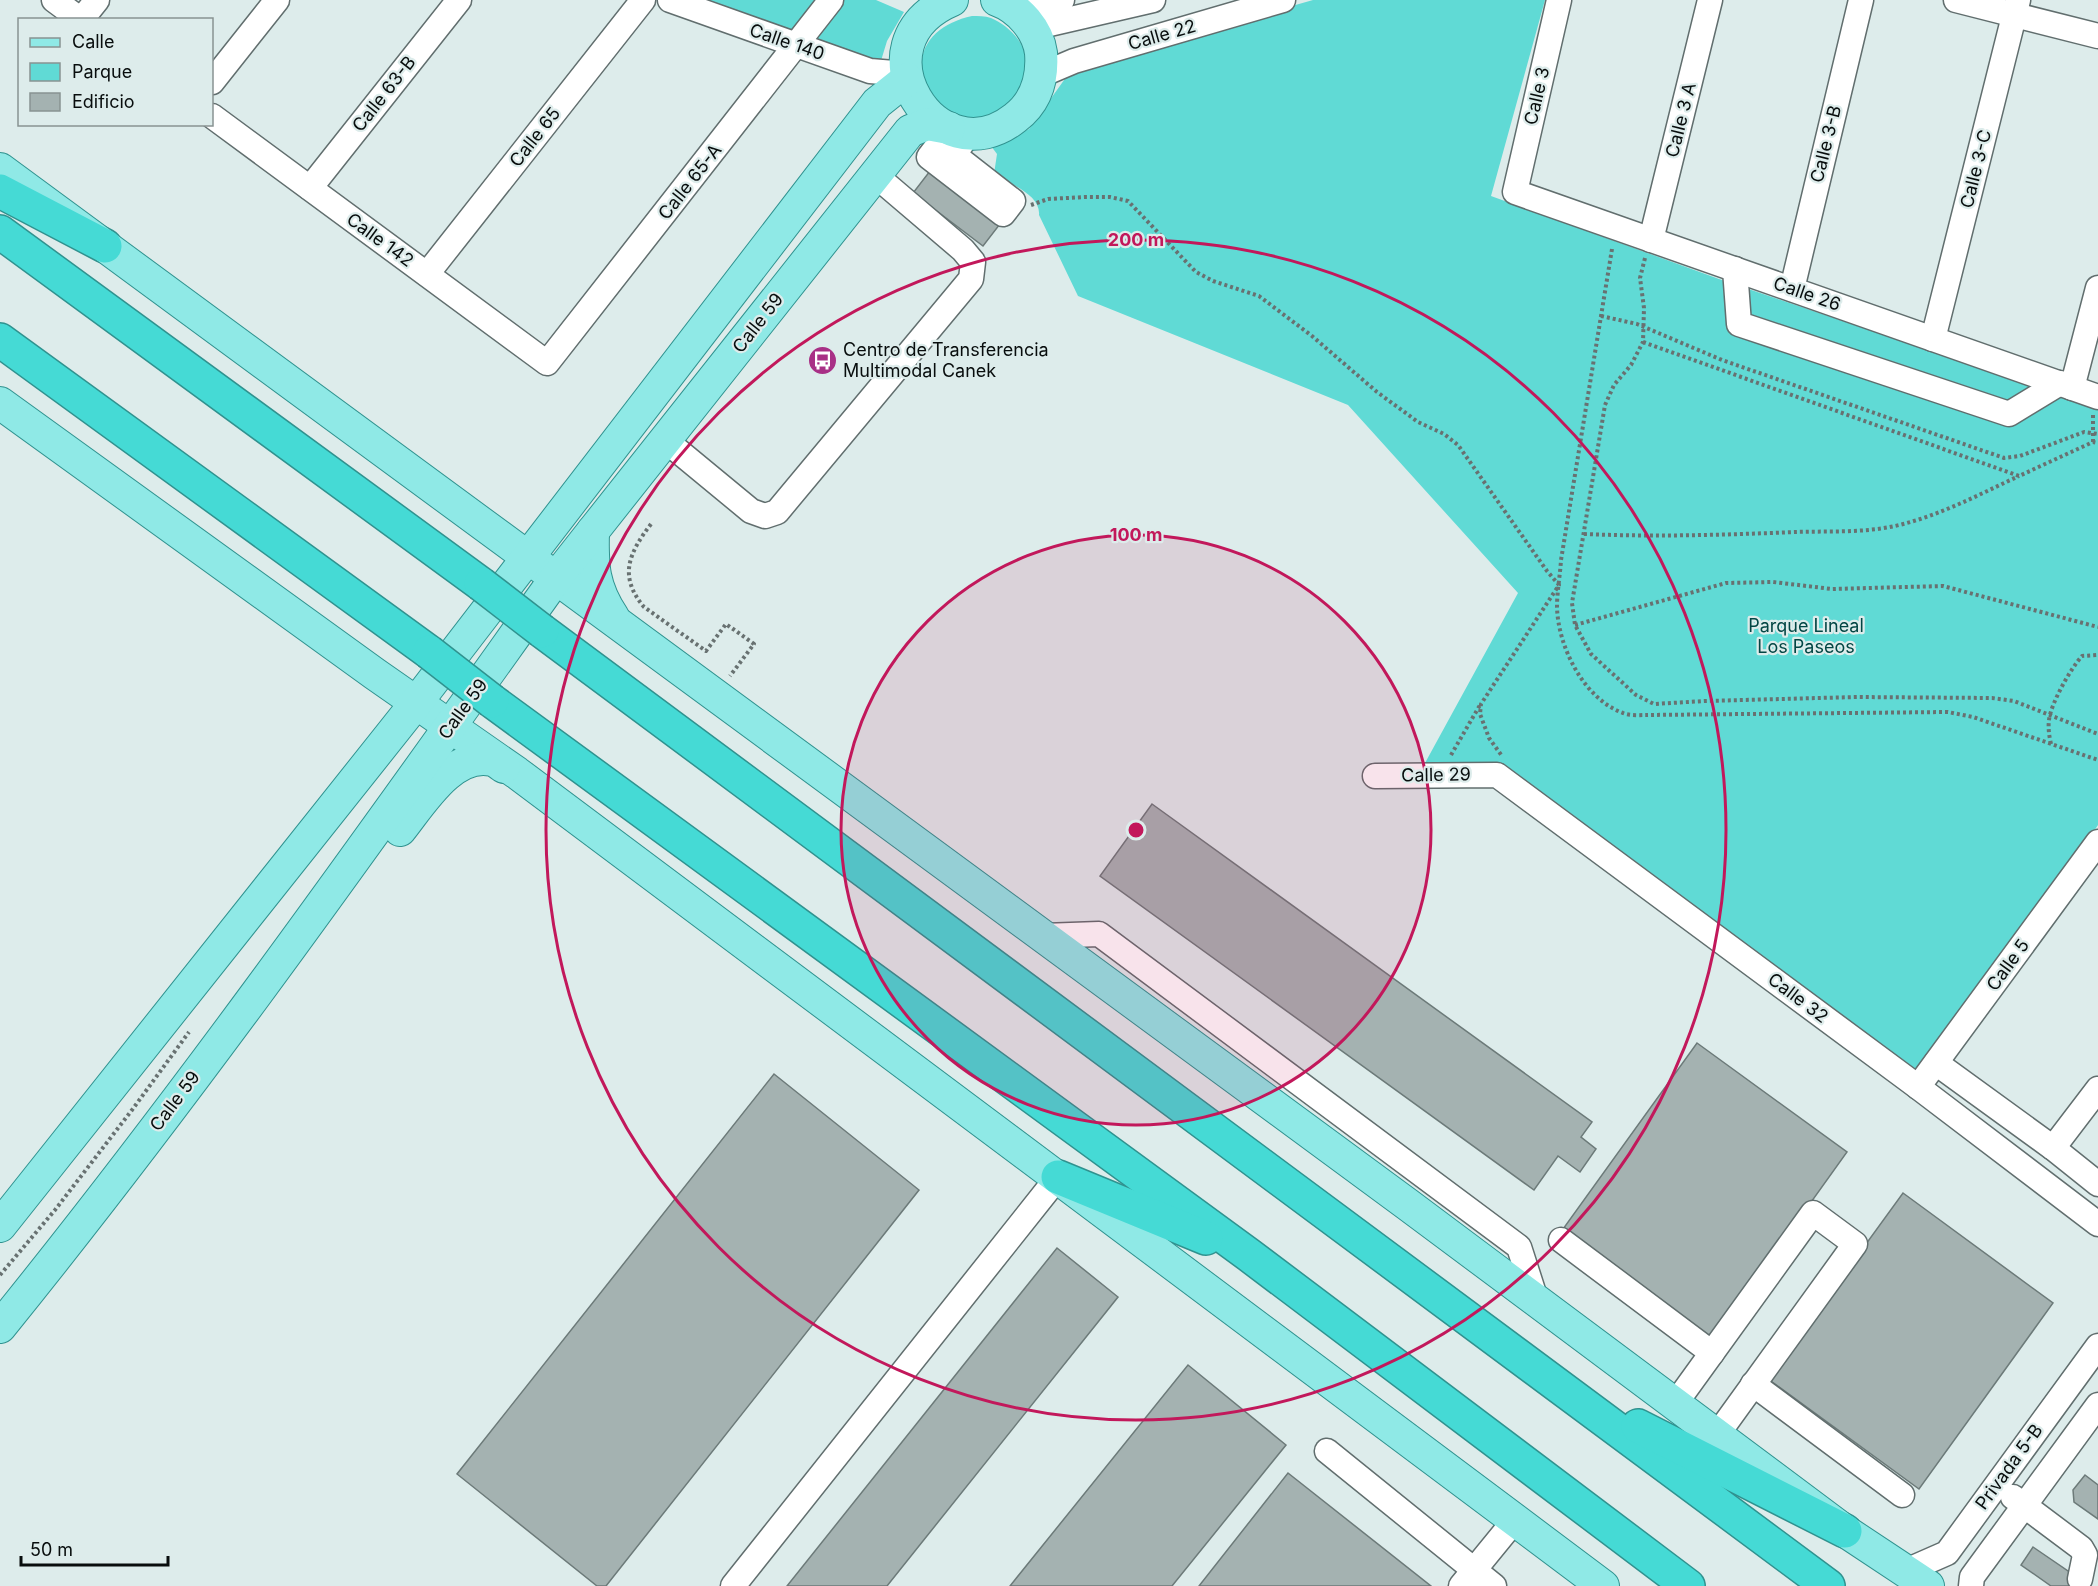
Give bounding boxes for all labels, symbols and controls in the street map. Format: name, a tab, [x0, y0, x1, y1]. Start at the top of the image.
street label: Calle 22	[1126, 15, 1198, 54]
legend	[18, 18, 213, 126]
street label: Calle 140	[747, 19, 827, 64]
text: Calle	[72, 31, 114, 52]
street label: Calle 63-B	[348, 52, 420, 136]
text: Parque	[72, 61, 132, 82]
street label: Calle 3	[1520, 65, 1553, 127]
street label: Calle 3 A	[1661, 80, 1700, 159]
text: Edificio	[72, 91, 135, 112]
street label: Calle 65	[505, 103, 564, 171]
street label: Calle 3-B	[1806, 103, 1845, 185]
street label: Calle 3-C	[1956, 127, 1995, 210]
street label: Calle 65-A	[654, 140, 726, 224]
street label: Calle 142	[343, 208, 418, 271]
text: 200 m	[1108, 229, 1164, 250]
street label: Calle 26	[1771, 272, 1844, 315]
street label: Calle 59	[728, 289, 787, 357]
place label: Centro de Transferencia Multimodal Canek	[843, 339, 1049, 381]
bus stop icon: Centro de Transferencia Multimodal Canek	[806, 344, 838, 376]
text: 100 m	[1110, 524, 1162, 545]
park label: Parque Lineal Los Paseos	[1748, 615, 1864, 657]
street label: Calle 59	[434, 674, 492, 743]
street label: Calle 29	[1401, 763, 1471, 786]
centre of rings	[1126, 820, 1146, 840]
street label: Calle 5	[1982, 935, 2033, 995]
street label: Calle 32	[1764, 968, 1832, 1027]
street label: Calle 59	[145, 1067, 204, 1135]
street label: Privada 5-B	[1971, 1420, 2047, 1513]
scale bar	[21, 1529, 168, 1567]
text: 50 m	[30, 1539, 73, 1560]

